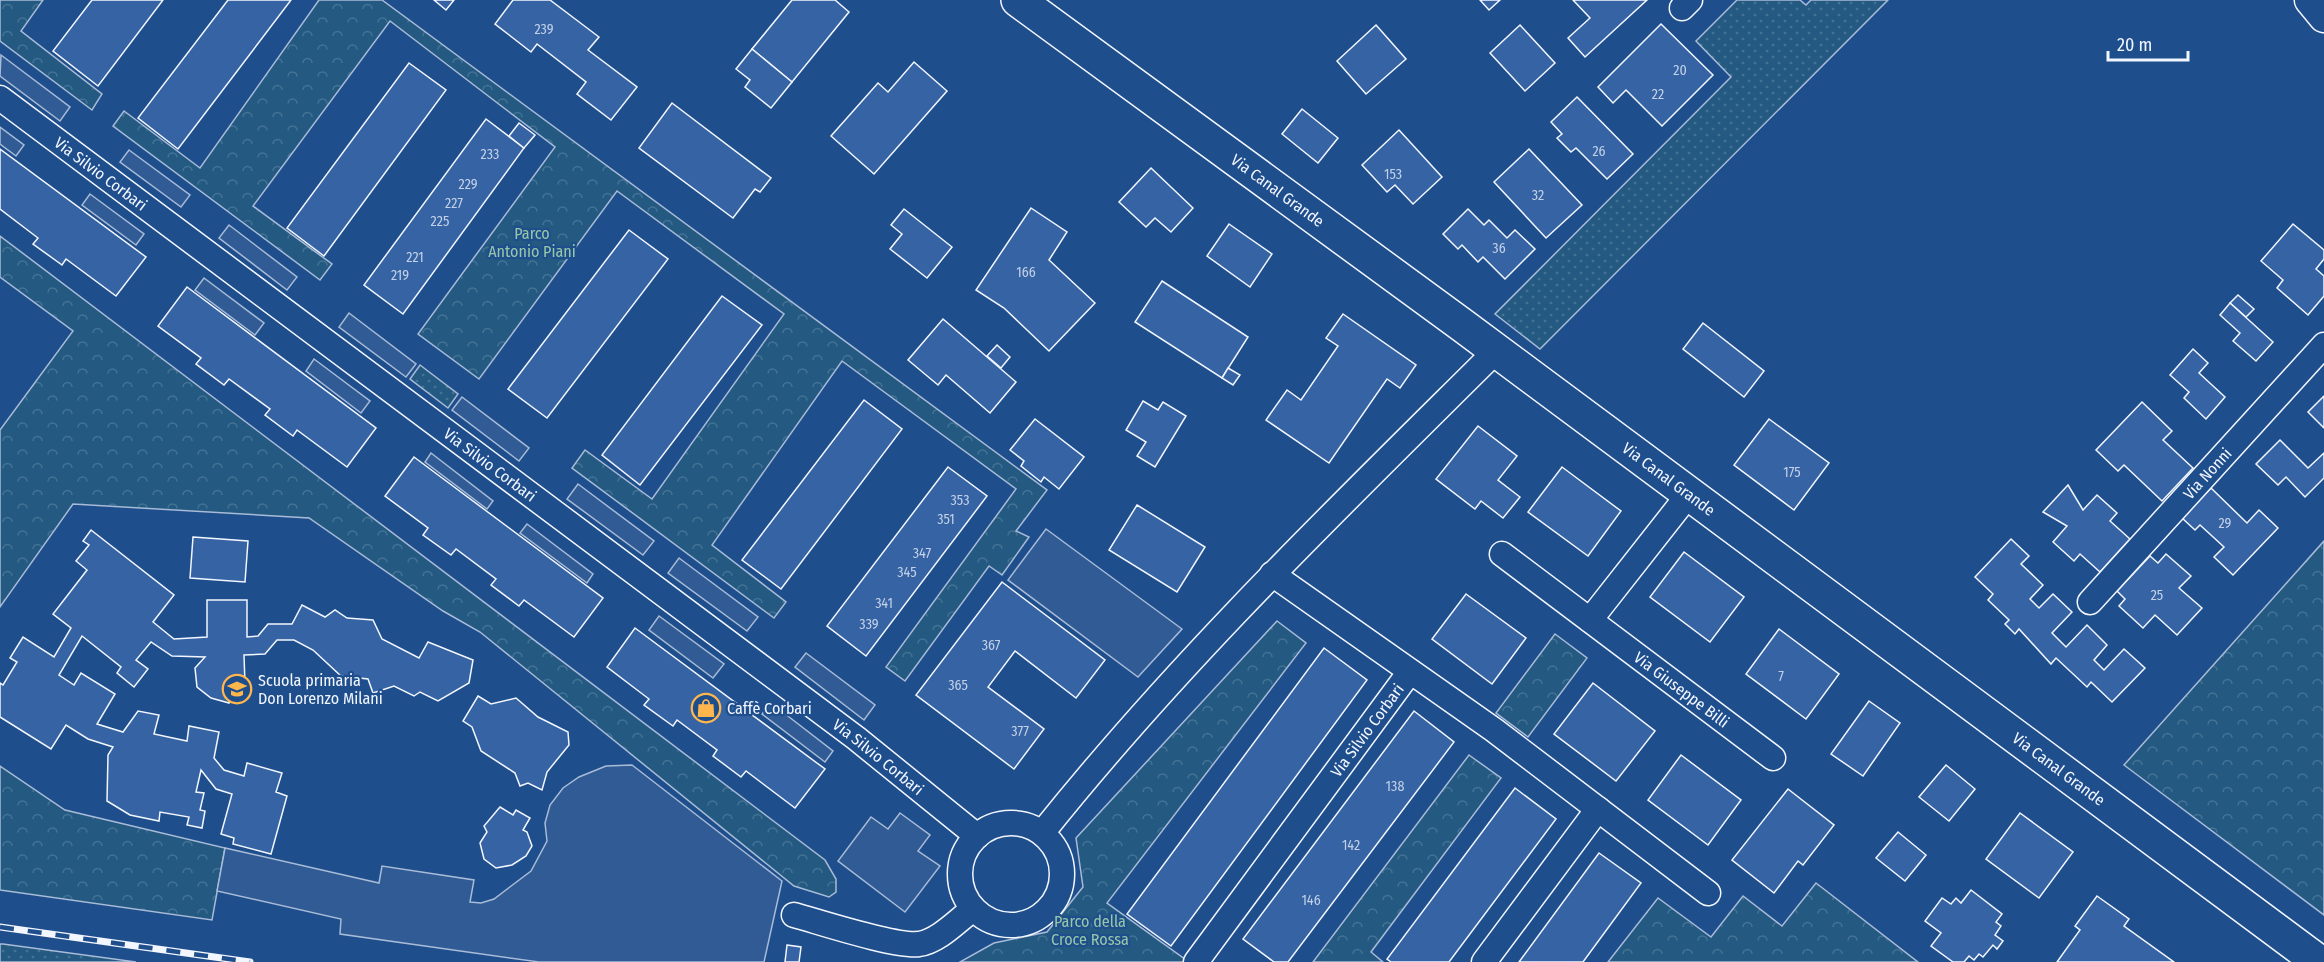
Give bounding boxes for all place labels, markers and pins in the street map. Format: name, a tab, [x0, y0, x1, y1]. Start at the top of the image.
place label: Scuola primaria Don Lorenzo Milani	[258, 671, 383, 708]
school or university icon: Scuola primaria Don Lorenzo Milani	[221, 673, 253, 705]
shop icon: Caffè Corbari	[690, 692, 722, 724]
place label: Caffè Corbari	[727, 699, 812, 718]

